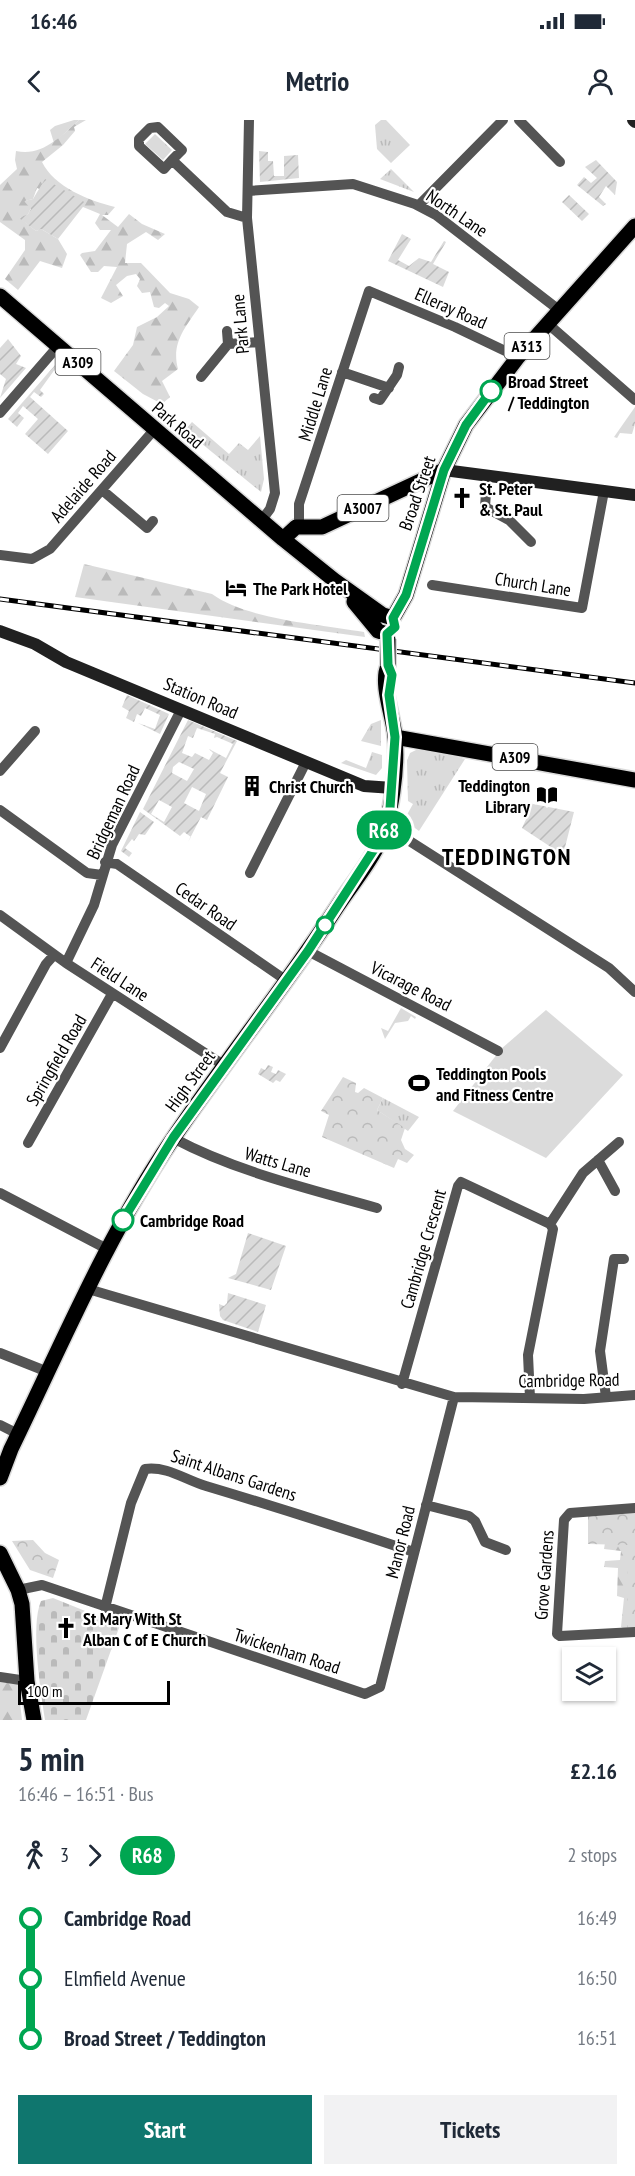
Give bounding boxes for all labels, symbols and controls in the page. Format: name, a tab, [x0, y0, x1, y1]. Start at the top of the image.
text: 16:46	[30, 7, 78, 35]
text: Metrio	[286, 64, 349, 98]
icon: back	[18, 65, 51, 98]
icon: person	[584, 65, 617, 98]
street label: North Lane	[422, 184, 492, 242]
street label: Elleray Road	[411, 282, 491, 334]
street label: Park Lane	[226, 293, 254, 355]
road number: A313	[504, 333, 550, 359]
road number: A309	[56, 349, 100, 375]
street label: Middle Lane	[293, 364, 337, 444]
place label: Broad Street / Teddington	[507, 370, 589, 414]
marker: Broad Street / Teddington	[480, 380, 502, 402]
street label: Park Road	[147, 396, 209, 454]
street label: Adelaide Road	[45, 445, 121, 527]
street label: Broad Street	[394, 453, 440, 533]
place label: St. Peter & St. Paul	[479, 477, 543, 521]
church icon: St. Peter & St. Paul	[450, 486, 474, 510]
road number: A3007	[338, 495, 388, 521]
street label: Church Lane	[493, 567, 573, 601]
hotel icon: The Park Hotel	[224, 576, 248, 600]
place label: The Park Hotel	[253, 577, 348, 600]
street label: Station Road	[160, 672, 242, 724]
road number: A309	[492, 744, 538, 770]
street label: Bridgeman Road	[81, 761, 145, 863]
building icon: Christ Church	[240, 774, 264, 798]
place label: Teddington Library	[458, 774, 531, 818]
place label: Christ Church	[269, 775, 354, 798]
library icon: Teddington Library	[535, 783, 559, 807]
line badge: R68	[350, 810, 418, 850]
text: R68	[369, 817, 399, 844]
district label: TEDDINGTON	[442, 841, 572, 872]
street label: Cedar Road	[171, 877, 241, 935]
unlabelled marker	[316, 916, 334, 934]
street label: Field Lane	[87, 952, 153, 1006]
street label: Vicarage Road	[366, 955, 455, 1016]
street label: Springfield Road	[21, 1010, 91, 1110]
street label: High Street	[160, 1046, 220, 1116]
place label: Teddington Pools and Fitness Centre	[436, 1062, 554, 1106]
sports icon: Teddington Pools and Fitness Centre	[407, 1071, 431, 1095]
street label: Watts Lane	[242, 1142, 314, 1182]
street label: Cambridge Crescent	[395, 1187, 451, 1311]
marker: Cambridge Road	[112, 1209, 134, 1231]
place label: Cambridge Road	[140, 1209, 244, 1232]
street label: Cambridge Road	[518, 1368, 620, 1392]
street label: Saint Albans Gardens	[168, 1444, 300, 1506]
street label: Manor Road	[380, 1503, 420, 1581]
street label: Grove Gardens	[529, 1529, 559, 1621]
place label: St Mary With St Alban C of E Church	[82, 1607, 206, 1651]
church icon: St Mary With St Alban C of E Church	[54, 1616, 78, 1640]
street label: Twickenham Road	[231, 1623, 343, 1679]
map controls	[562, 1647, 616, 1701]
button: layers	[562, 1647, 616, 1701]
scale bar	[18, 1678, 170, 1706]
text: 100 m	[27, 1681, 62, 1701]
text: 5 min	[18, 1737, 85, 1780]
text: £2.16	[570, 1757, 617, 1785]
text: 16:46 – 16:51 · Bus	[18, 1781, 153, 1807]
icon: walk	[18, 1839, 51, 1872]
icon: forward	[78, 1839, 111, 1872]
text: 3	[60, 1842, 69, 1868]
text: R68	[132, 1842, 163, 1869]
text: 2 stops	[568, 1842, 617, 1868]
text: Cambridge Road	[64, 1904, 191, 1932]
text: 16:49	[577, 1905, 617, 1931]
text: Elmfield Avenue	[64, 1964, 186, 1992]
text: 16:50	[577, 1965, 617, 1991]
text: Broad Street / Teddington	[64, 2024, 266, 2052]
text: 16:51	[577, 2025, 617, 2051]
button: Start	[18, 2095, 312, 2164]
button: Tickets	[324, 2095, 617, 2164]

